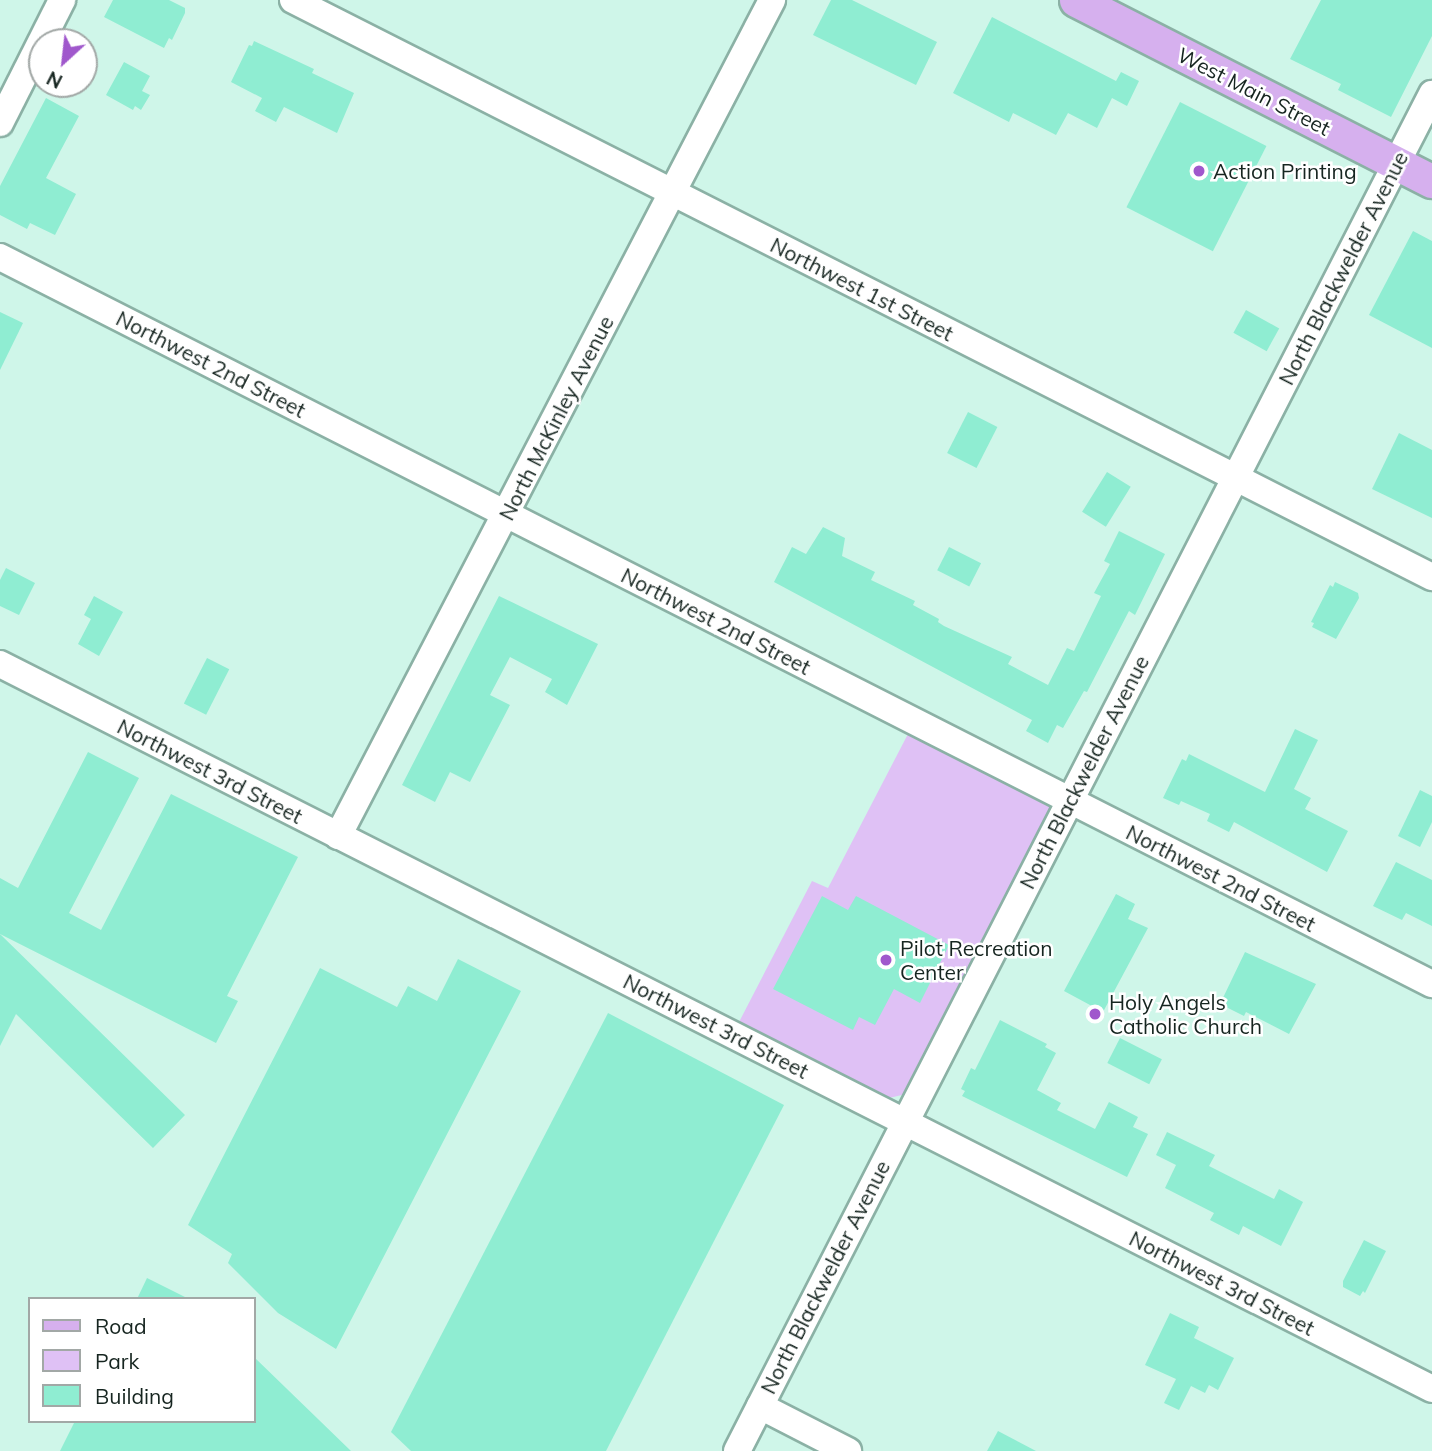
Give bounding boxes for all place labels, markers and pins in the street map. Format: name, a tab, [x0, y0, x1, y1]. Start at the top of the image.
place label: Action Printing	[1213, 158, 1357, 184]
marker: Action Printing	[1191, 163, 1207, 179]
place label: Pilot Recreation Center	[900, 935, 1053, 985]
marker: Pilot Recreation Center	[878, 952, 894, 968]
place label: Holy Angels Catholic Church	[1109, 989, 1262, 1039]
marker: Holy Angels Catholic Church	[1087, 1006, 1103, 1022]

